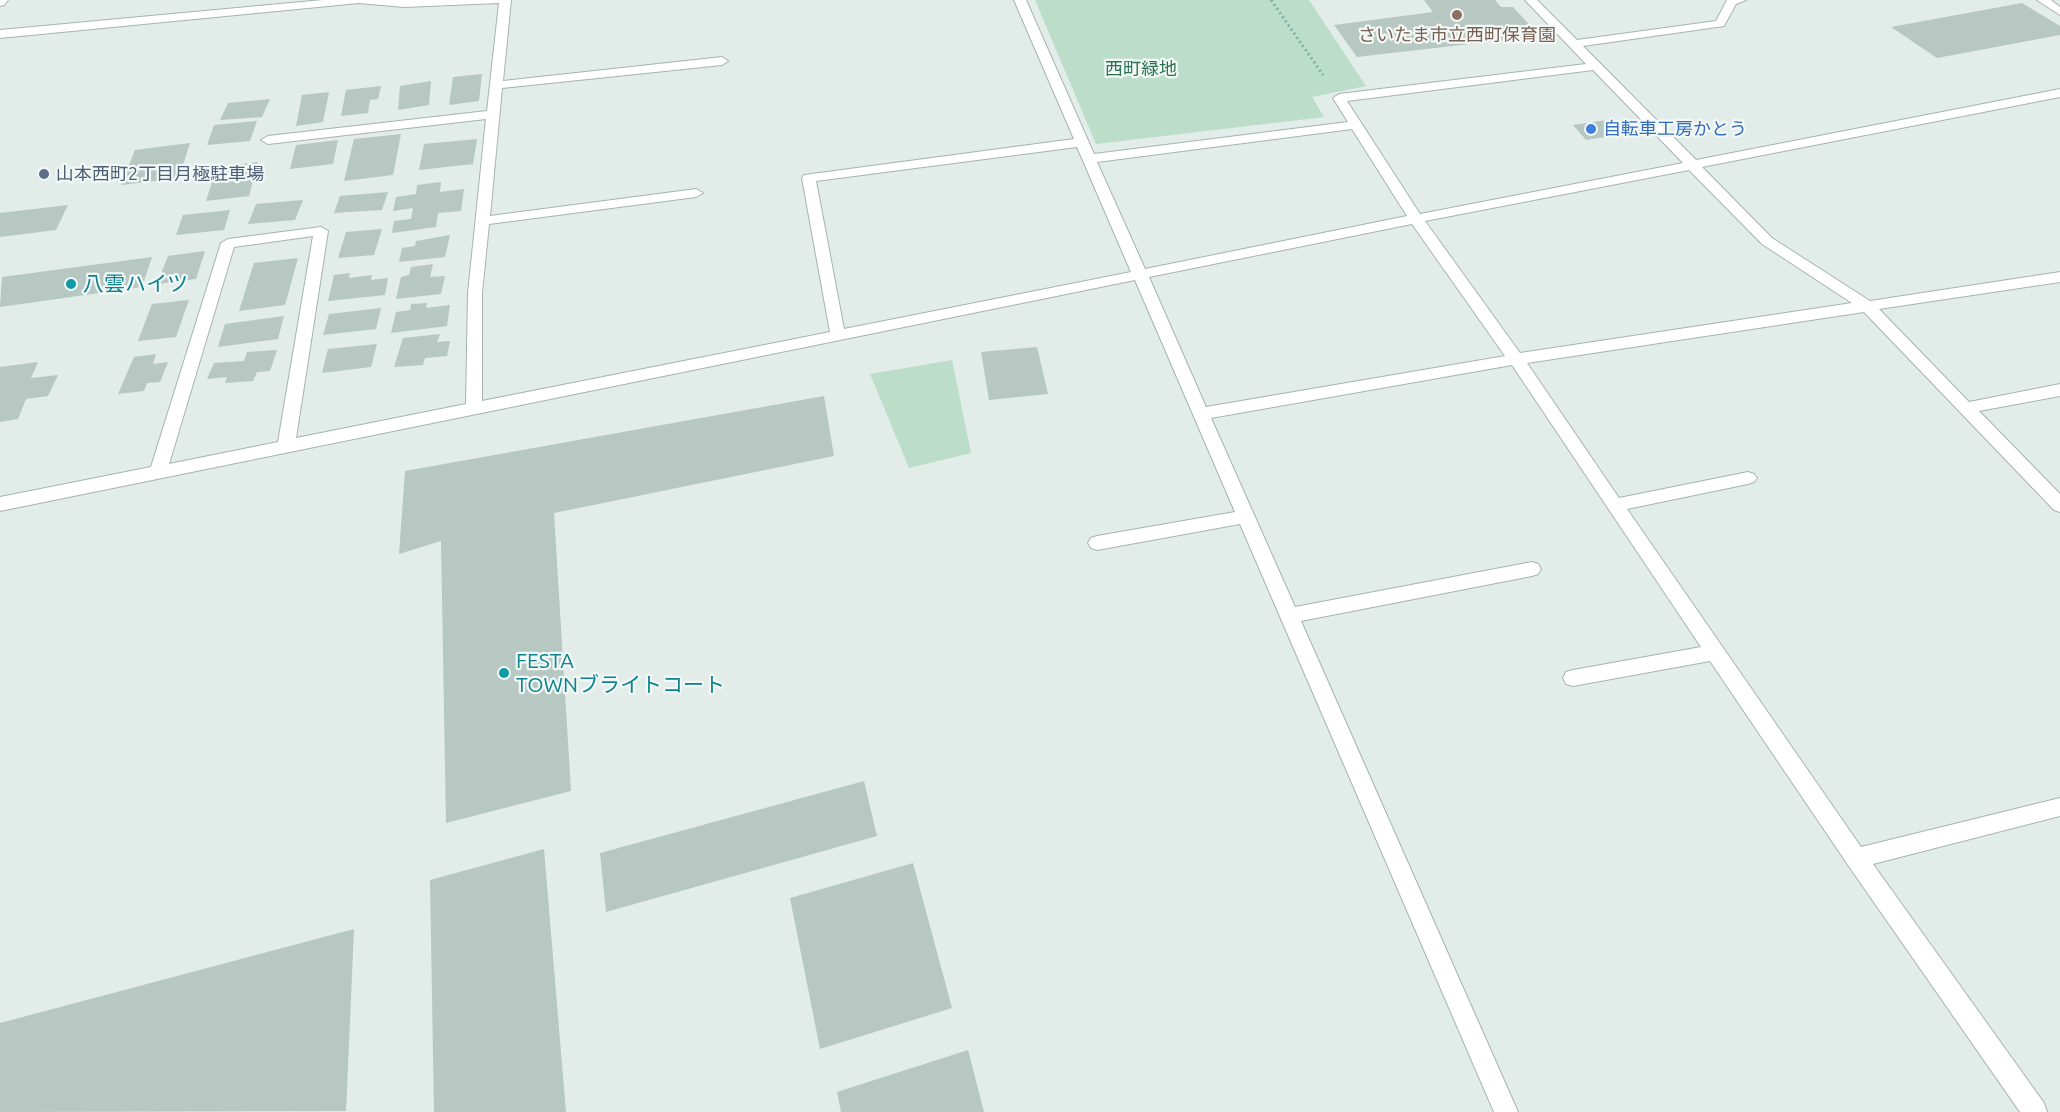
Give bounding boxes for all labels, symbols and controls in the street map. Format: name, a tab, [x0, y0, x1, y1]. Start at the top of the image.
marker: さいたま市立西町保育園	[1450, 8, 1464, 22]
place label: さいたま市立西町保育園	[1358, 24, 1556, 46]
park label: 西町緑地	[1105, 58, 1177, 80]
place label: 自転車工房かとう	[1603, 118, 1747, 140]
marker: 自転車工房かとう	[1584, 122, 1598, 136]
place label: 山本西町2丁目月極駐車場	[56, 163, 264, 185]
marker: 山本西町2丁目月極駐車場	[37, 167, 51, 181]
place label: 八雲ハイツ	[83, 271, 188, 297]
marker: 八雲ハイツ	[64, 277, 78, 291]
place label: FESTA TOWNブライトコート	[516, 648, 725, 698]
marker: FESTA TOWNブライトコート	[497, 666, 511, 680]

